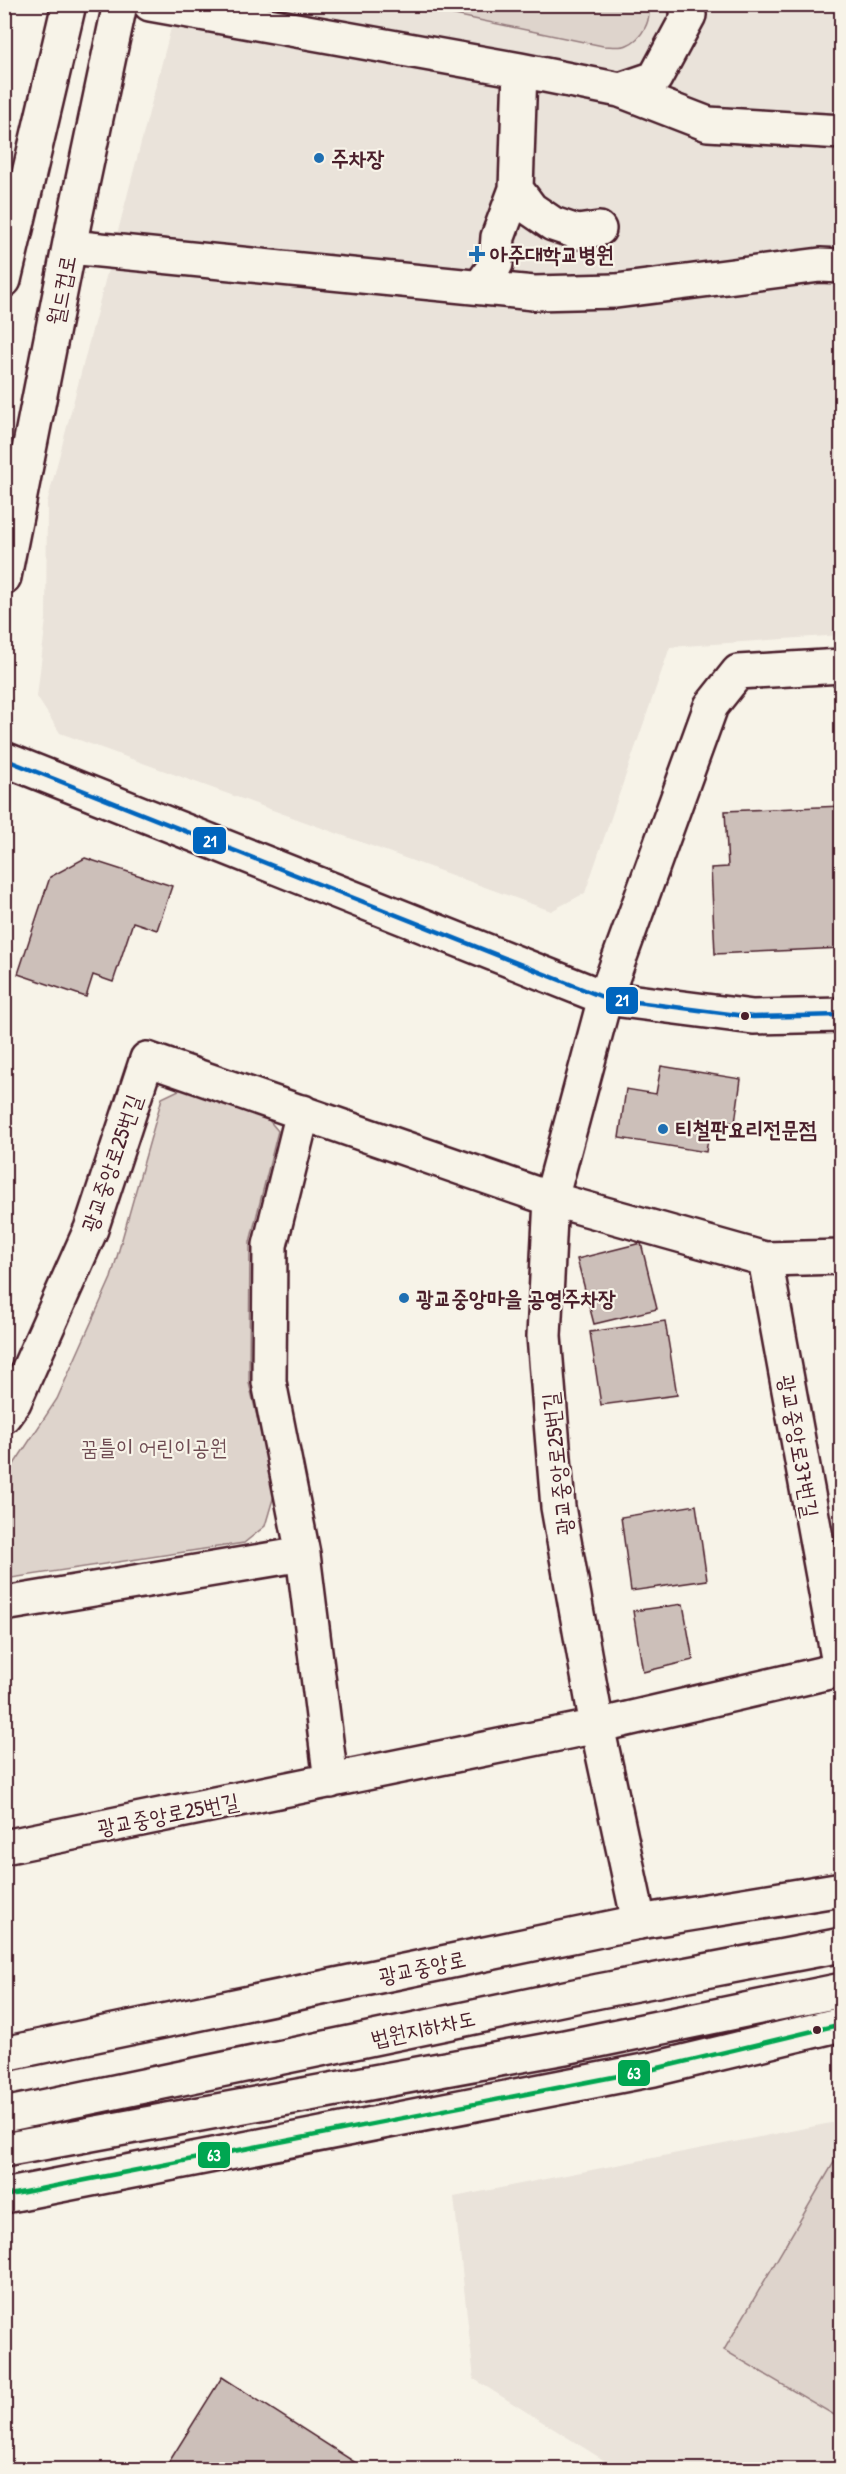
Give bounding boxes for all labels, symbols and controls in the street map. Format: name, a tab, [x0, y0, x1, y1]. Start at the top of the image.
place label: 주차장	[331, 143, 384, 173]
marker: 주차장	[312, 151, 326, 165]
place label: 아주대학교병원	[490, 239, 614, 269]
marker: 아주대학교병원	[468, 245, 486, 263]
street label: 월드컵로	[40, 252, 82, 328]
line badge: 21	[192, 826, 227, 855]
text: 21	[203, 830, 217, 852]
line badge: 21	[605, 986, 639, 1015]
text: 21	[615, 989, 629, 1011]
unlabelled marker	[739, 1010, 751, 1022]
street label: 광교중앙로25번길	[73, 1090, 149, 1236]
place label: 티철판요리전문점	[675, 1114, 817, 1144]
marker: 티철판요리전문점	[656, 1122, 670, 1136]
place label: 광교중앙마을 공영주차장	[416, 1283, 616, 1313]
marker: 광교중앙마을 공영주차장	[397, 1291, 411, 1305]
street label: 광교중앙로37번길	[772, 1372, 826, 1520]
street label: 광교중앙로25번길	[535, 1391, 579, 1537]
park label: 꿈틀이 어린이공원	[81, 1432, 227, 1462]
street label: 광교중앙로25번길	[95, 1786, 242, 1842]
street label: 광교중앙로	[376, 1943, 468, 1991]
street label: 법원지하차도	[368, 2002, 478, 2054]
unlabelled marker	[811, 2024, 823, 2036]
line badge: 63	[617, 2059, 651, 2087]
text: 63	[627, 2062, 641, 2084]
line badge: 63	[197, 2141, 231, 2169]
text: 63	[207, 2144, 221, 2166]

